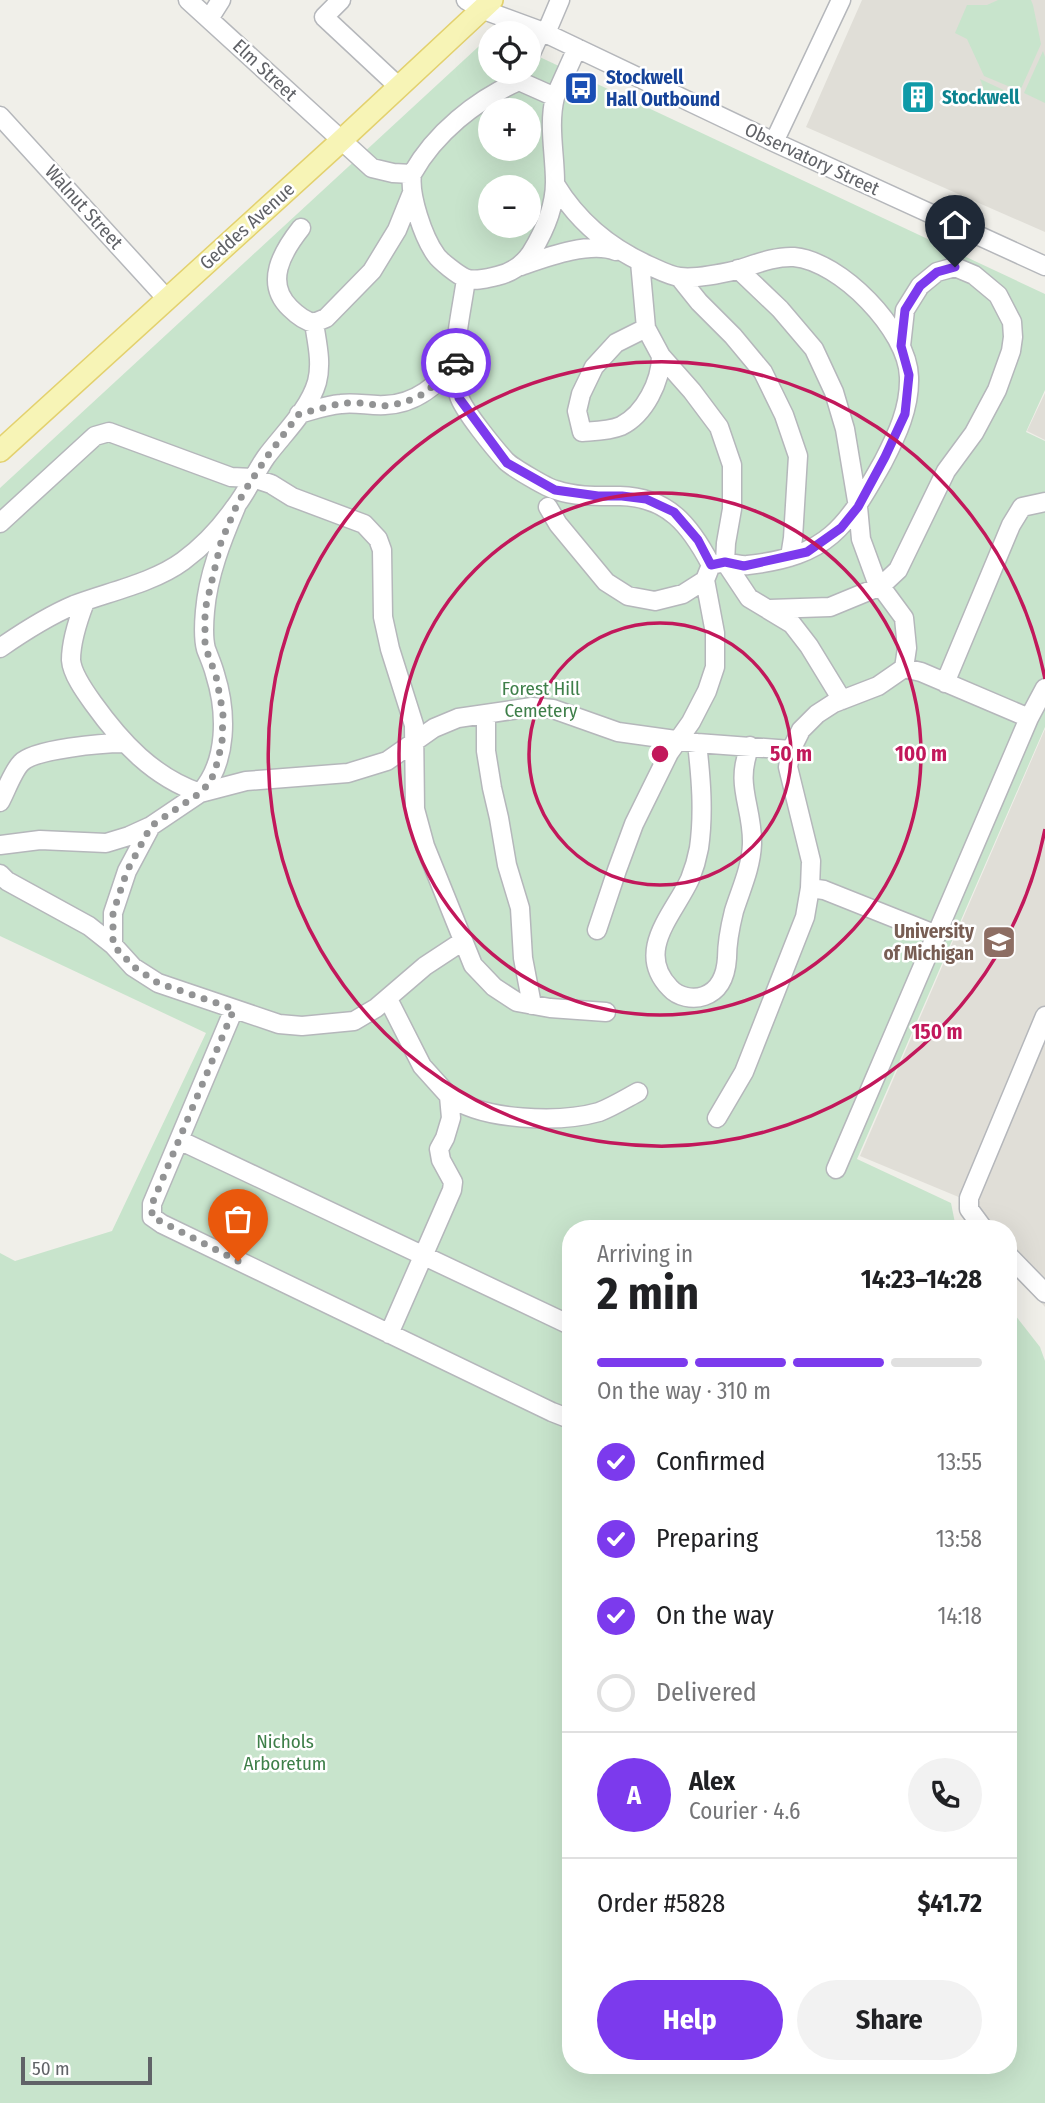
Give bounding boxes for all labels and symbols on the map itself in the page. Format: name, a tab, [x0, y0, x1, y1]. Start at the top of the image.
street label: Elm Street	[228, 34, 303, 106]
place label: Stockwell Hall Outbound	[606, 66, 720, 111]
bus stop icon: Stockwell Hall Outbound	[562, 69, 600, 107]
building icon: Stockwell	[899, 78, 937, 116]
place label: Stockwell	[942, 86, 1020, 109]
street label: Observatory Street	[741, 118, 884, 201]
street label: Walnut Street	[40, 160, 128, 254]
street label: Geddes Avenue	[195, 177, 299, 275]
pin	[925, 195, 985, 267]
courier	[421, 328, 491, 398]
park label: Forest Hill Cemetery	[502, 677, 580, 722]
text: 50 m	[770, 741, 812, 767]
text: 100 m	[895, 741, 947, 767]
centre of rings	[648, 742, 672, 766]
place label: University of Michigan	[883, 920, 975, 965]
school or university icon: University of Michigan	[980, 923, 1018, 961]
text: 150 m	[911, 1019, 963, 1045]
pin	[208, 1189, 268, 1261]
park label: Nichols Arboretum	[244, 1730, 326, 1775]
scale bar	[21, 2054, 152, 2086]

